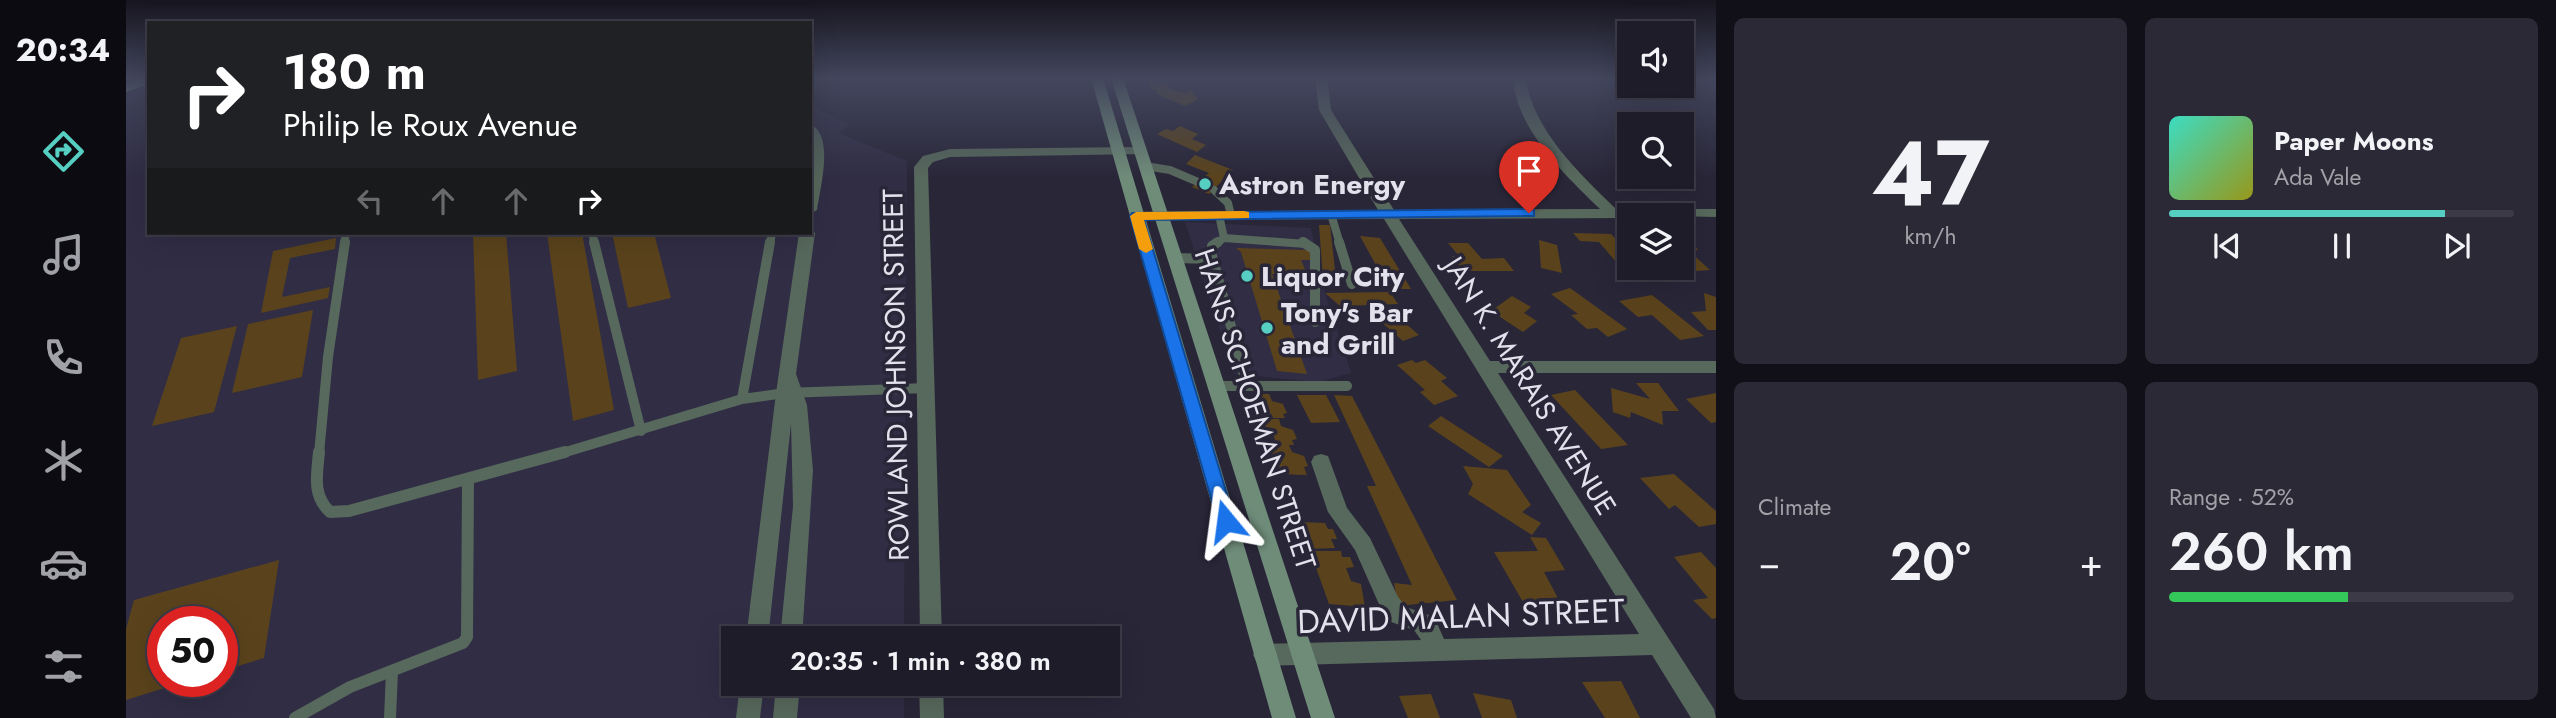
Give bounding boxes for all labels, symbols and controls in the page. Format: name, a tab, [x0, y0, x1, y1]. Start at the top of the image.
map controls	[1617, 21, 1694, 280]
button: sound	[1617, 21, 1694, 98]
text: 20:34	[16, 27, 110, 73]
text: 180 m	[283, 37, 426, 107]
icon: right	[168, 49, 259, 140]
text: Philip le Roux Avenue	[283, 102, 578, 148]
text: 47	[1871, 108, 1990, 239]
button: search	[1617, 112, 1694, 189]
text: Paper Moons	[2274, 122, 2434, 160]
icon: directions	[39, 127, 88, 176]
pin	[1499, 141, 1559, 213]
icon: arrive	[1510, 152, 1548, 190]
text: Ada Vale	[2274, 160, 2361, 194]
place label: Astron Energy	[1218, 164, 1406, 205]
marker: Astron Energy	[1197, 176, 1213, 192]
icon: left	[351, 182, 389, 220]
icon: ahead	[424, 182, 462, 220]
icon: ahead	[497, 182, 535, 220]
icon: right	[570, 182, 608, 220]
street label: ROWLAND JOHNSON STREET	[872, 189, 920, 561]
button: layers	[1617, 203, 1694, 280]
text: km/h	[1905, 219, 1956, 253]
icon: previous	[2208, 227, 2246, 265]
icon: pause	[2323, 227, 2361, 265]
icon: next	[2438, 227, 2476, 265]
icon: music	[39, 230, 88, 279]
street label: HANS SCHOEMAN STREET	[1184, 243, 1326, 575]
street label: JAN K. MARAIS AVENUE	[1432, 245, 1626, 523]
place label: Liquor City	[1261, 256, 1405, 297]
marker: Liquor City	[1239, 268, 1255, 284]
place label: Tony's Bar and Grill	[1281, 292, 1414, 365]
marker: Tony's Bar and Grill	[1259, 320, 1275, 336]
icon: phone	[39, 333, 88, 382]
icon: climate	[39, 436, 88, 485]
text: Range · 52%	[2169, 480, 2294, 514]
position arrow	[1189, 484, 1263, 558]
text: Climate	[1758, 490, 1831, 524]
text: 260 km	[2169, 514, 2354, 590]
text: 20°	[1889, 524, 1971, 600]
text: −	[1758, 535, 1780, 590]
text: +	[2080, 535, 2103, 590]
icon: car	[39, 539, 88, 588]
street label: DAVID MALAN STREET	[1297, 587, 1626, 645]
speed limit sign: 50	[147, 606, 238, 697]
icon: filters	[39, 642, 88, 691]
text: 20:35 · 1 min · 380 m	[790, 642, 1051, 680]

